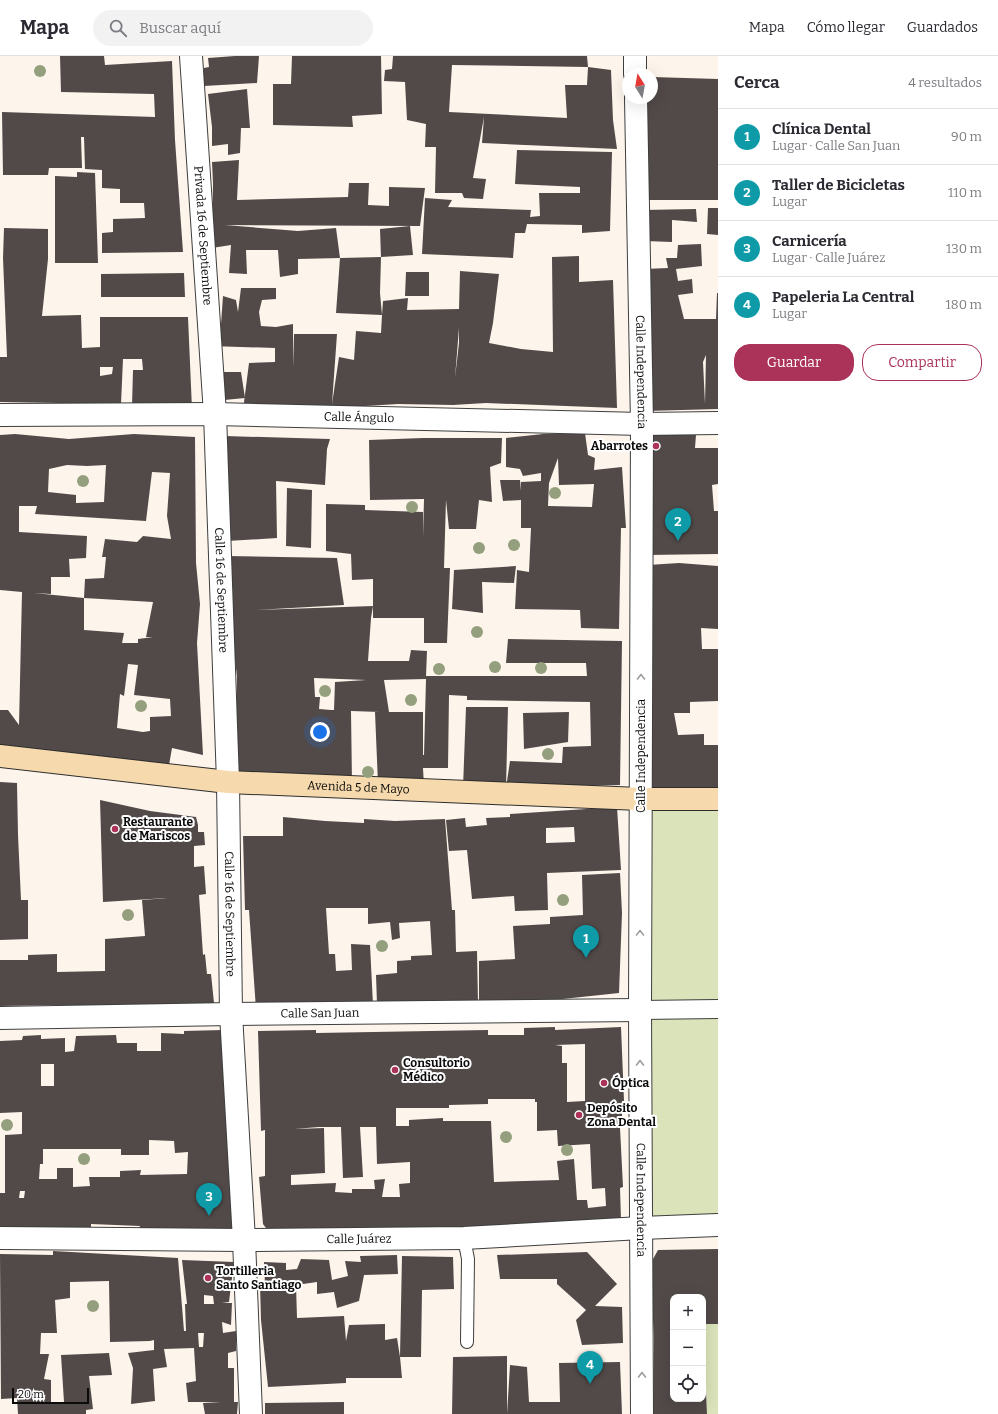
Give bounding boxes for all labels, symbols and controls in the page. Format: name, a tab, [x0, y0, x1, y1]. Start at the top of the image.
search box	[93, 10, 373, 46]
text: Mapa	[20, 16, 69, 39]
icon: search	[107, 17, 129, 39]
text: Buscar aquí	[139, 19, 221, 37]
text: Mapa	[749, 19, 785, 36]
text: Cómo llegar	[807, 19, 885, 36]
text: Guardados	[907, 19, 978, 36]
north arrow	[622, 68, 658, 104]
text: Cerca	[734, 72, 779, 93]
text: 4 resultados	[908, 75, 982, 90]
text: Clínica Dental	[772, 120, 871, 138]
text: 1	[744, 129, 750, 144]
text: 90 m	[951, 129, 982, 144]
text: Lugar · Calle San Juan	[772, 138, 900, 153]
street label: Privada 16 de Septiembre	[191, 165, 215, 306]
text: Taller de Bicicletas	[772, 176, 905, 194]
text: 2	[743, 185, 751, 200]
text: 110 m	[948, 185, 982, 200]
text: Lugar	[772, 194, 807, 209]
text: Carnicería	[772, 232, 847, 250]
text: 3	[743, 241, 751, 256]
text: 130 m	[946, 241, 982, 256]
text: Lugar · Calle Juárez	[772, 250, 886, 265]
text: Papeleria La Central	[772, 288, 914, 306]
text: 4	[743, 297, 751, 312]
text: 180 m	[946, 297, 982, 312]
text: Lugar	[772, 306, 807, 321]
street label: Calle Independencia	[633, 315, 649, 429]
button: Guardar	[734, 344, 854, 381]
button: Compartir	[862, 344, 982, 381]
street label: Calle Ángulo	[324, 409, 394, 425]
place label: Abarrotes	[591, 439, 648, 453]
marker: Abarrotes	[651, 441, 661, 451]
pin: 2	[665, 508, 691, 541]
street label: Calle 16 de Septiembre	[212, 527, 230, 653]
one-way arrow	[637, 674, 645, 680]
street label: Calle Independencia	[634, 699, 648, 813]
your location	[310, 722, 330, 742]
street label: Avenida 5 de Mayo	[307, 778, 410, 796]
place label: Restaurante de Mariscos	[123, 815, 194, 843]
marker: Restaurante de Mariscos	[110, 824, 120, 834]
street label: Calle 16 de Septiembre	[222, 851, 238, 977]
pin: 1	[573, 925, 599, 958]
one-way arrow	[636, 930, 644, 936]
street label: Calle San Juan	[280, 1006, 360, 1021]
place label: Consultorio Médico	[403, 1056, 470, 1084]
one-way arrow	[636, 1060, 644, 1066]
marker: Consultorio Médico	[390, 1065, 400, 1075]
place label: Óptica	[612, 1074, 649, 1090]
marker: Óptica	[599, 1078, 609, 1088]
place label: Depósito Zona Dental	[587, 1101, 656, 1129]
marker: Depósito Zona Dental	[574, 1110, 584, 1120]
street label: Calle Independencia	[634, 1143, 648, 1257]
pin: 3	[196, 1183, 222, 1216]
street label: Calle Juárez	[326, 1232, 392, 1246]
place label: Tortilleria Santo Santiago	[216, 1264, 301, 1292]
marker: Tortilleria Santo Santiago	[203, 1273, 213, 1283]
map controls	[670, 1294, 706, 1402]
button: +	[670, 1294, 706, 1330]
button: −	[670, 1330, 706, 1366]
pin: 4	[577, 1351, 603, 1384]
button: locate	[670, 1366, 706, 1402]
one-way arrow	[638, 1372, 646, 1378]
scale bar	[12, 1386, 89, 1405]
text: 20 m	[18, 1388, 44, 1401]

